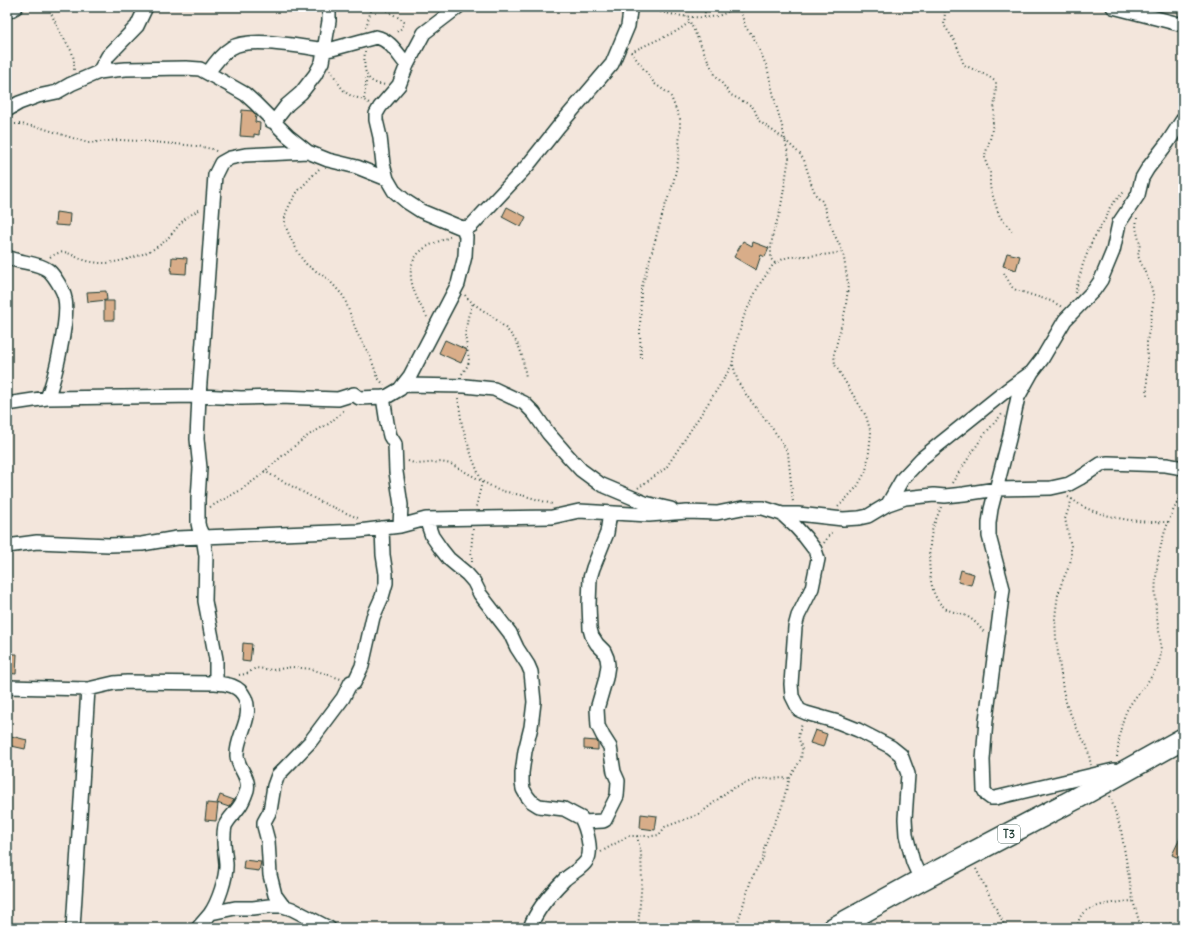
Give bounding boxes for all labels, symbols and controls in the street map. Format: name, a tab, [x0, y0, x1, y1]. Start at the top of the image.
road number: T3	[998, 825, 1020, 843]

